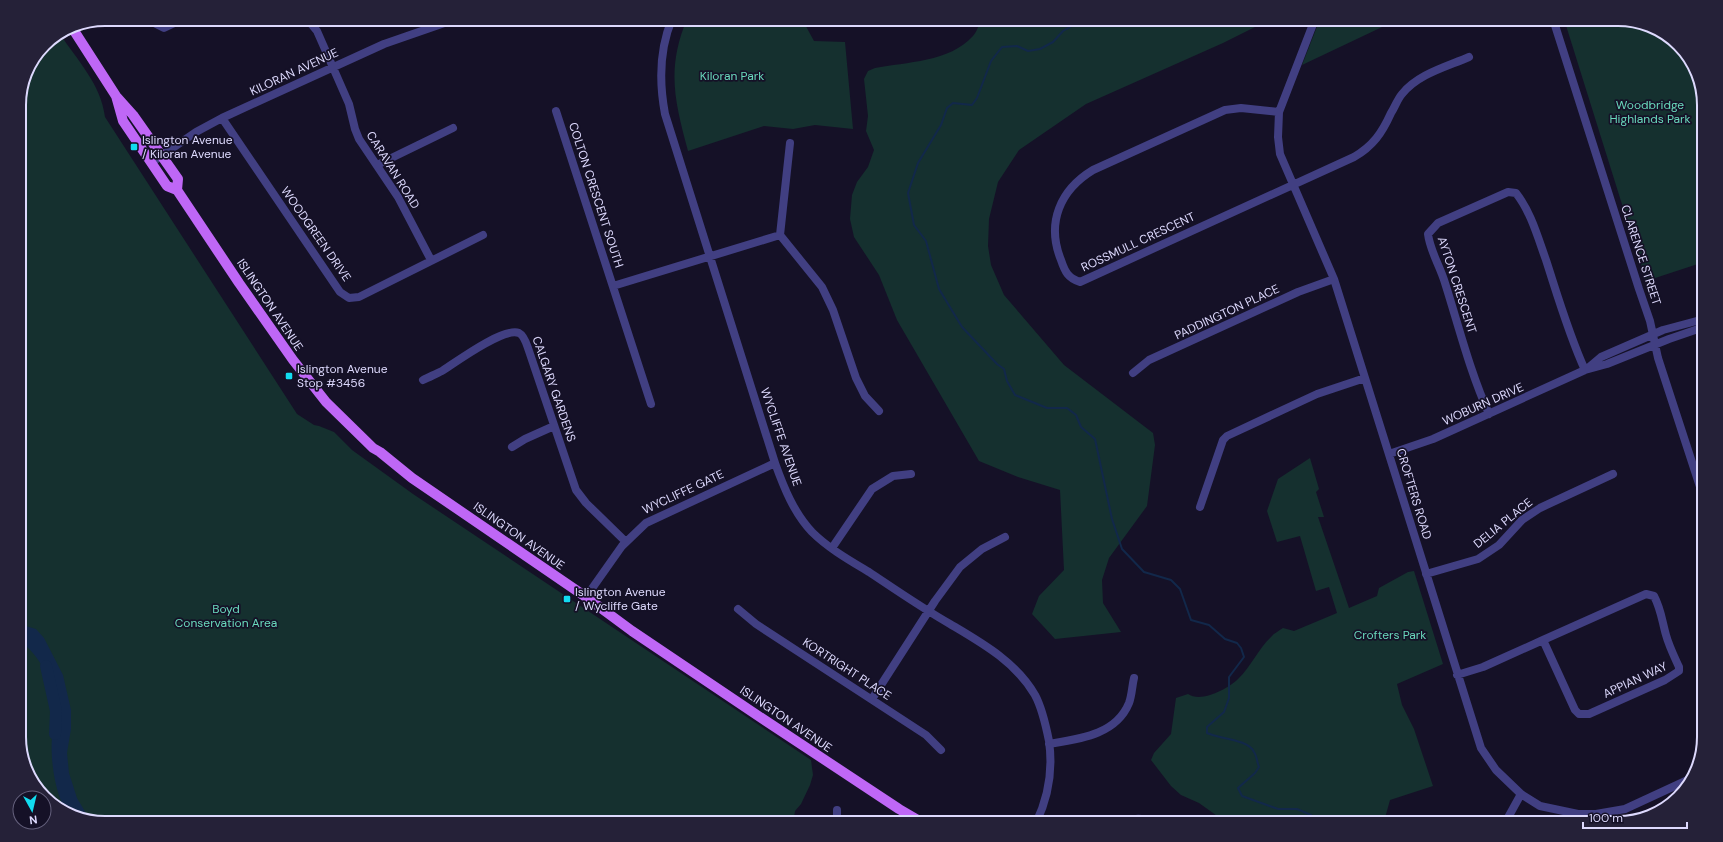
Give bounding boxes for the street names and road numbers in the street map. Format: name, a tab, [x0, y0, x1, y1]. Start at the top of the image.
street label: KILORAN AVENUE	[247, 44, 341, 99]
street label: COLTON CRESCENT SOUTH	[565, 120, 627, 270]
street label: CARAVAN ROAD	[363, 128, 423, 212]
street label: WOODGREEN DRIVE	[277, 183, 355, 285]
street label: CLARENCE STREET	[1617, 203, 1665, 307]
street label: ROSSMULL CRESCENT	[1078, 208, 1198, 275]
street label: AYTON CRESCENT	[1434, 234, 1480, 336]
street label: ISLINGTON AVENUE	[233, 256, 307, 354]
street label: PADDINGTON PLACE	[1172, 281, 1282, 343]
street label: CALGARY GARDENS	[528, 334, 580, 444]
street label: WOBURN DRIVE	[1440, 379, 1526, 429]
street label: WYCLIFFE AVENUE	[757, 386, 805, 489]
street label: CROFTERS ROAD	[1393, 447, 1435, 541]
street label: WYCLIFFE GATE	[640, 466, 727, 518]
street label: DELIA PLACE	[1470, 494, 1536, 552]
street label: ISLINGTON AVENUE	[470, 499, 568, 574]
street label: KORTRIGHT PLACE	[799, 634, 895, 704]
street label: APPIAN WAY	[1600, 658, 1670, 702]
street label: ISLINGTON AVENUE	[737, 682, 835, 756]

